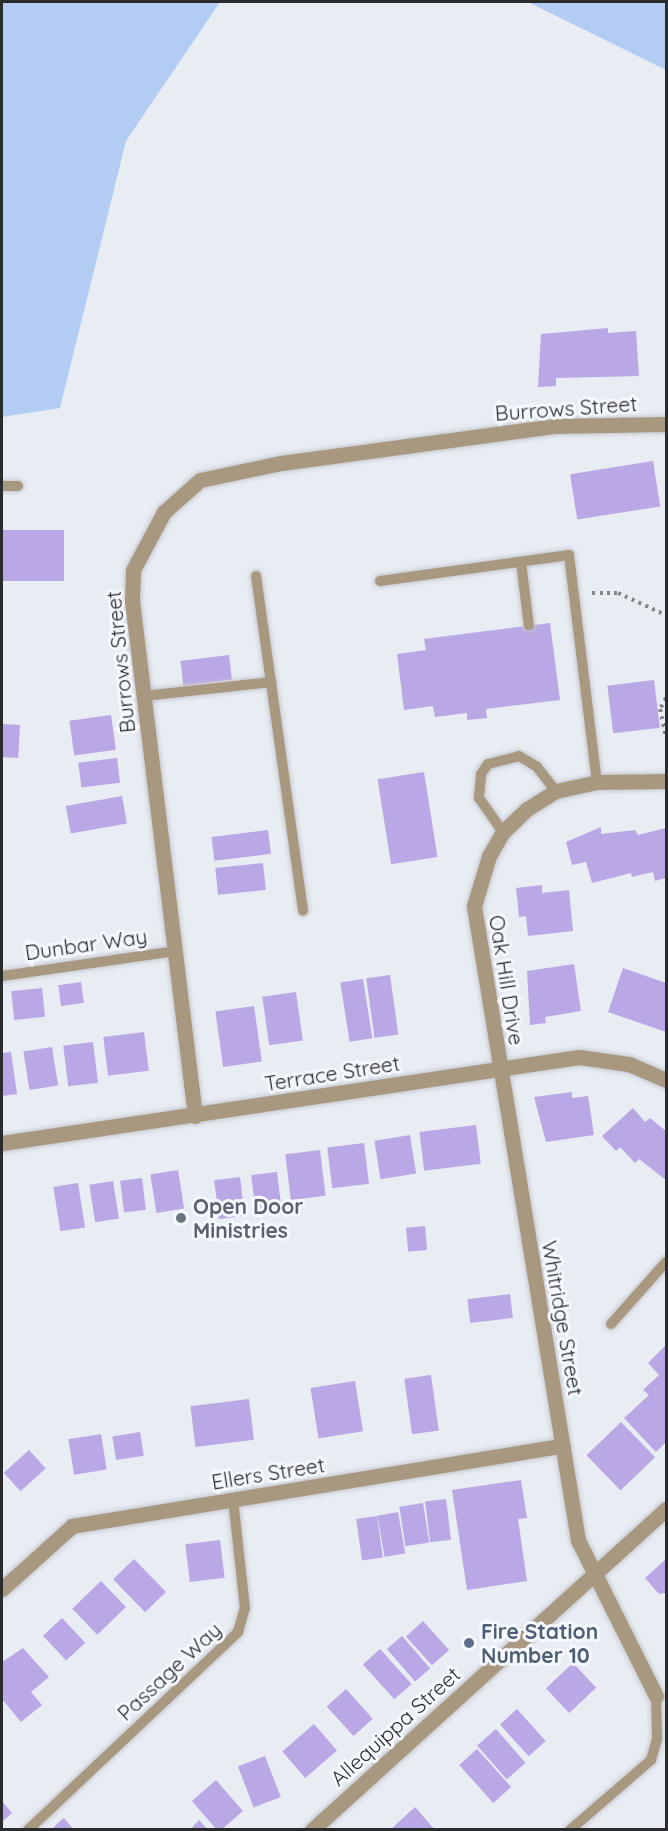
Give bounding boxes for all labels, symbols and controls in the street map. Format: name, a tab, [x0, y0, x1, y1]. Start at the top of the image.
street label: Burrows Street	[494, 390, 638, 426]
street label: Burrows Street	[100, 590, 140, 734]
street label: Oak Hill Drive	[484, 913, 530, 1047]
street label: Dunbar Way	[23, 923, 149, 965]
street label: Terrace Street	[263, 1050, 401, 1096]
place label: Open Door Ministries	[193, 1193, 303, 1243]
marker: Open Door Ministries	[174, 1211, 188, 1225]
street label: Whitridge Street	[537, 1239, 589, 1397]
street label: Ellers Street	[210, 1452, 326, 1494]
street label: Passage Way	[112, 1617, 226, 1725]
place label: Fire Station Number 10	[481, 1618, 598, 1668]
marker: Fire Station Number 10	[462, 1636, 476, 1650]
street label: Allequippa Street	[325, 1661, 465, 1791]

